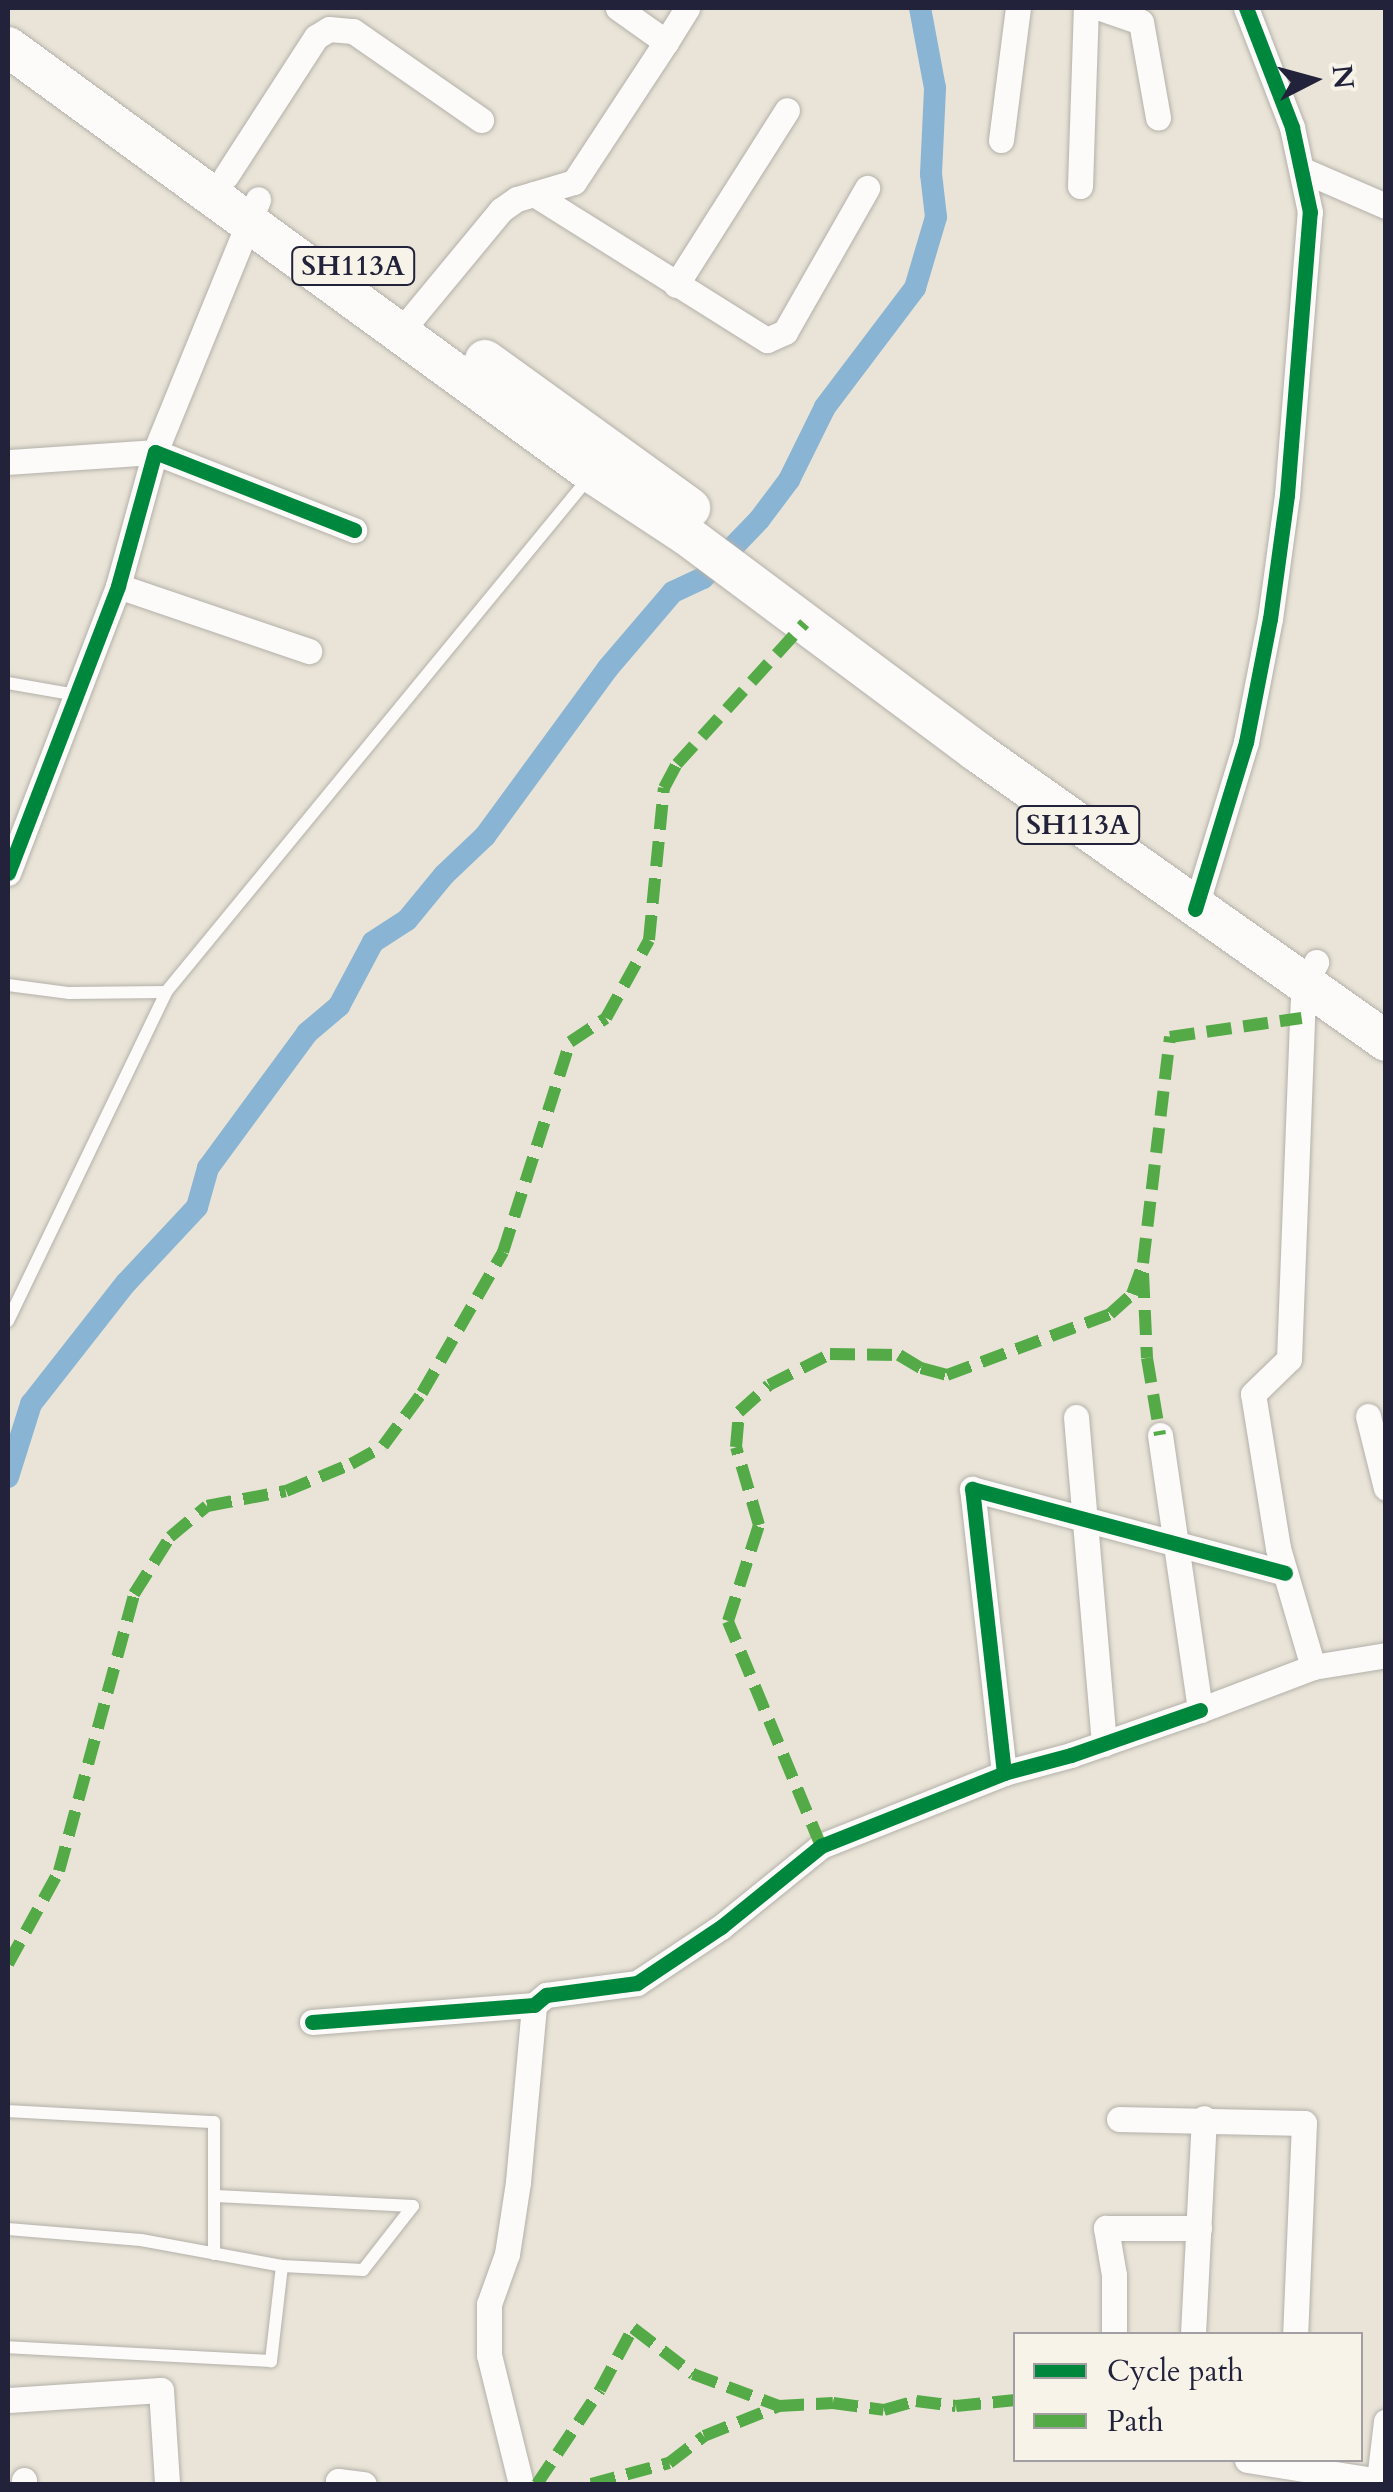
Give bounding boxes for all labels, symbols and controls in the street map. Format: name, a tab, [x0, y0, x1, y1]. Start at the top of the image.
north arrow	[1263, 30, 1363, 130]
text: N	[1323, 63, 1363, 91]
road number: SH113A	[290, 243, 416, 289]
road number: SH113A	[1016, 802, 1140, 848]
legend	[1013, 2332, 1363, 2462]
text: Cycle path	[1107, 2351, 1244, 2392]
text: Path	[1107, 2401, 1164, 2442]

